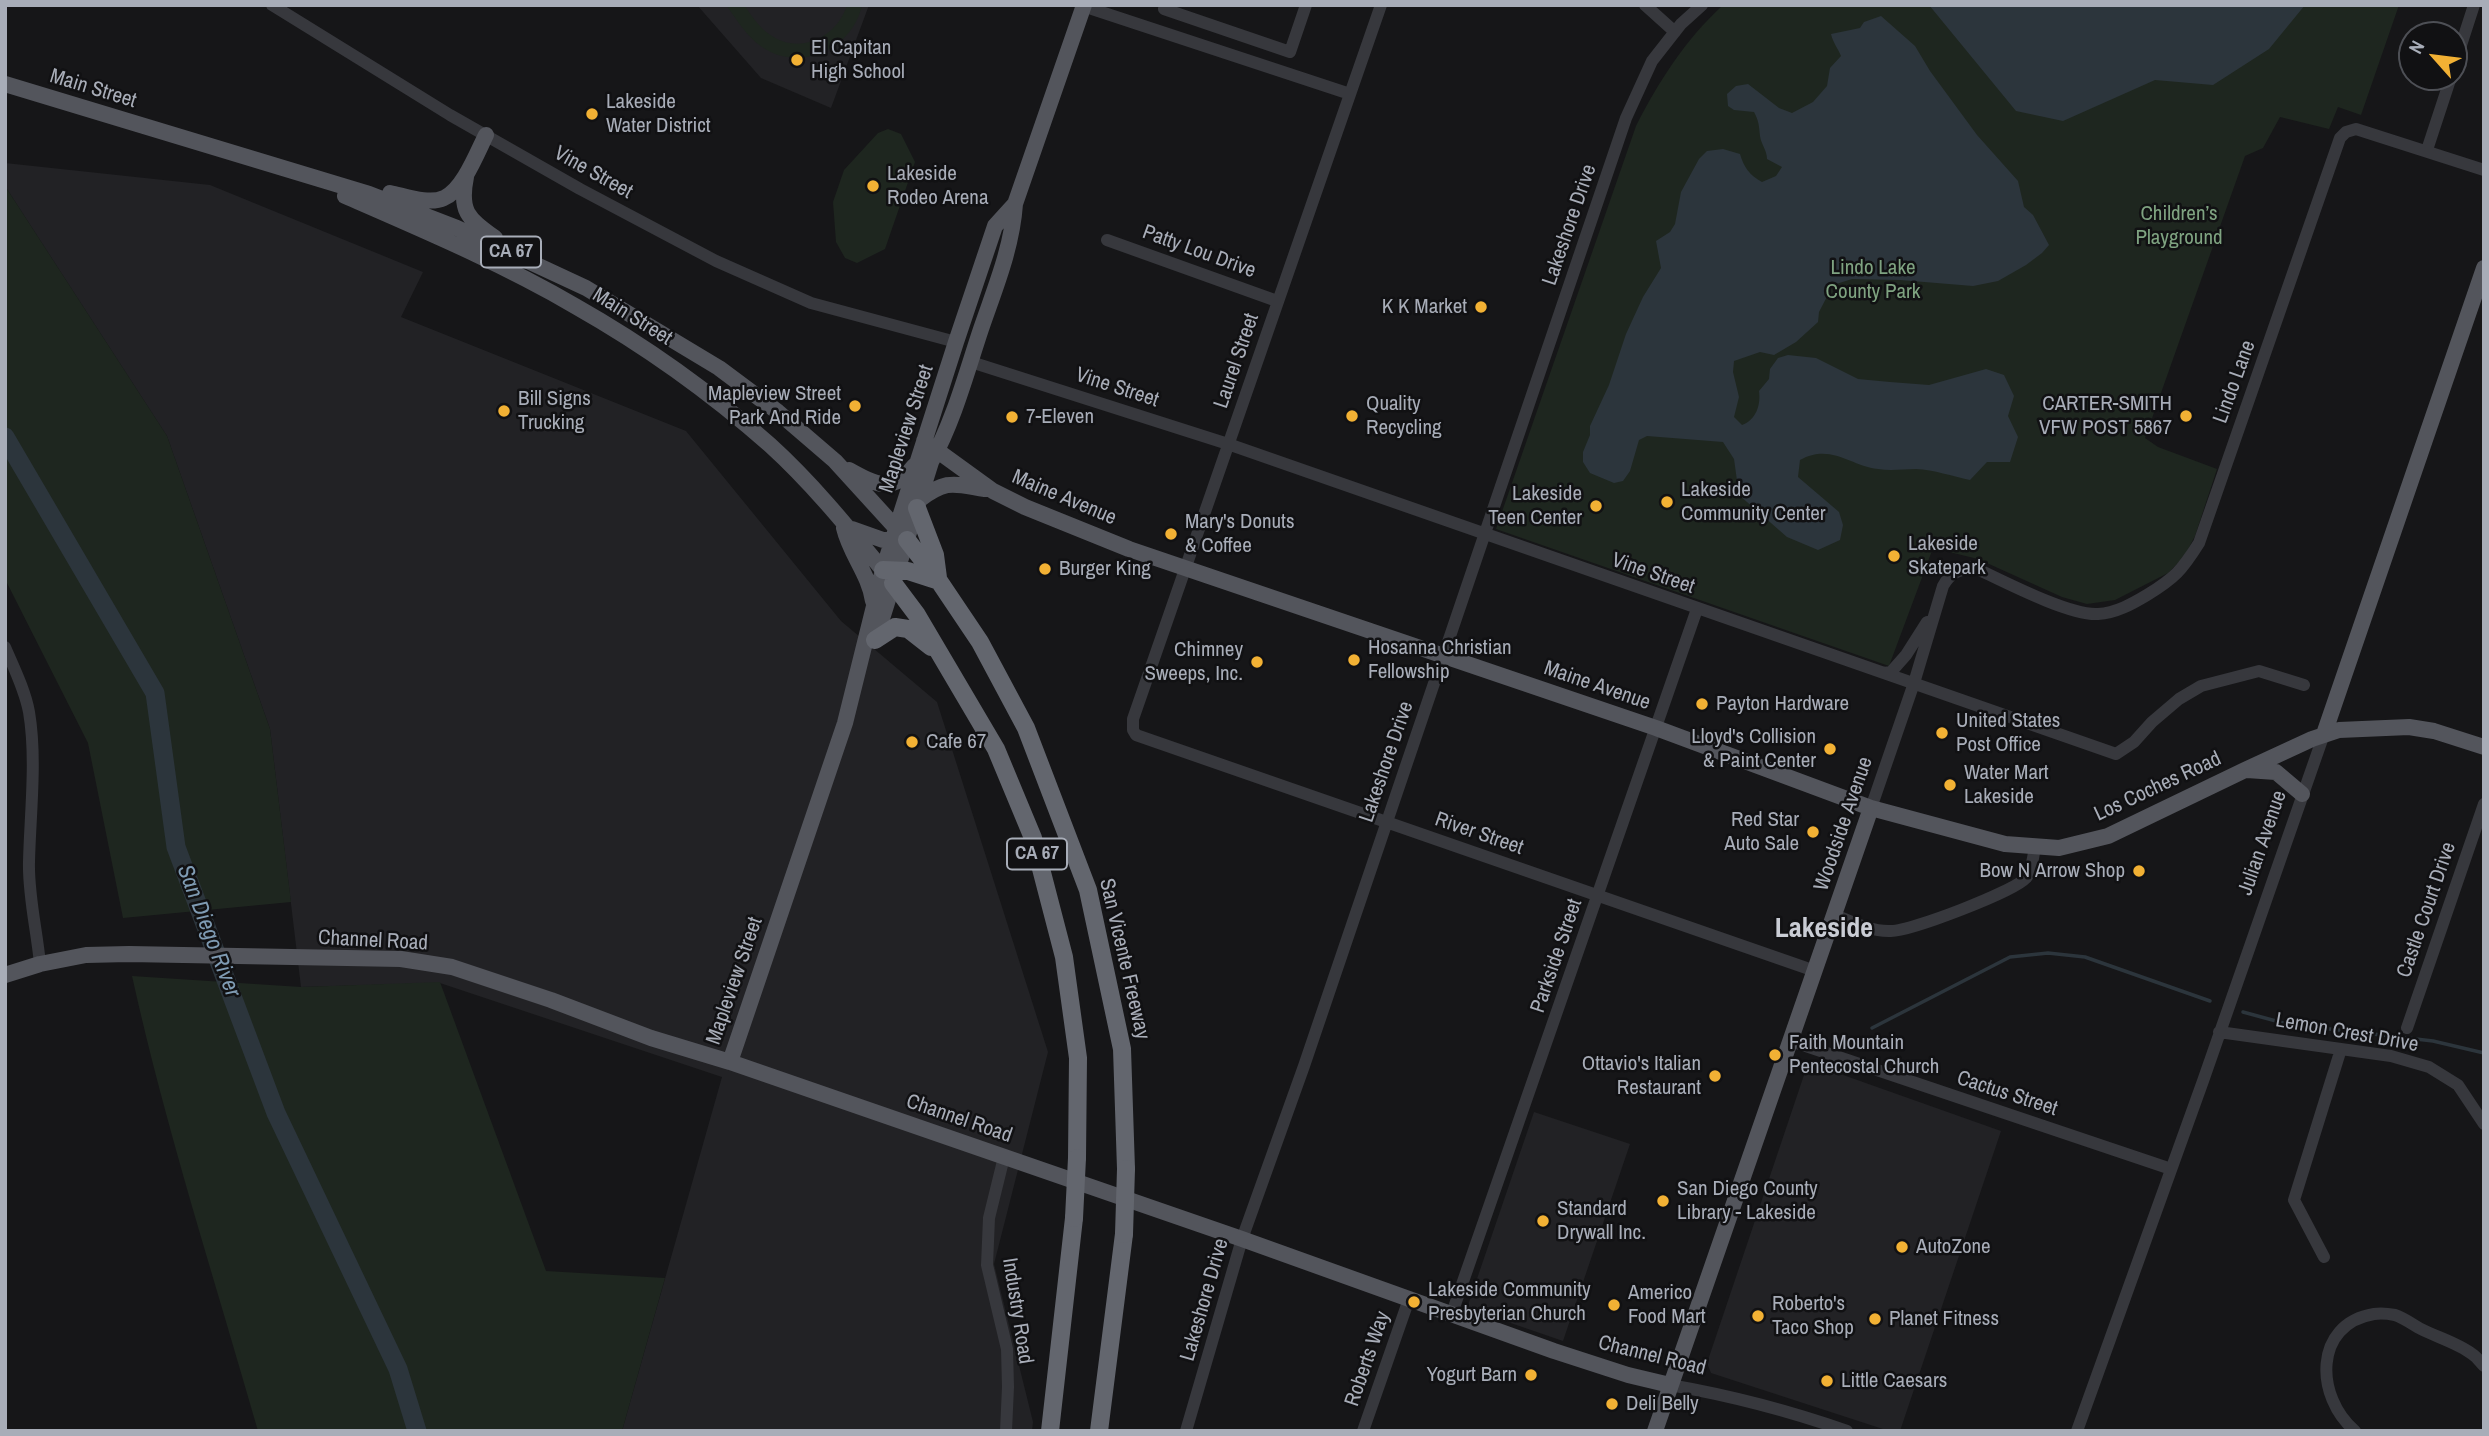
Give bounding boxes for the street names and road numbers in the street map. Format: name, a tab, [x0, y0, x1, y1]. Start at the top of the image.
street label: Main Street	[47, 64, 139, 114]
street label: Vine Street	[549, 141, 637, 205]
street label: Lakeshore Drive	[1538, 161, 1602, 289]
street label: Patty Lou Drive	[1139, 220, 1259, 284]
road number: CA 67	[481, 236, 541, 268]
street label: Main Street	[588, 283, 676, 351]
street label: Laurel Street	[1209, 310, 1265, 412]
street label: Lindo Lane	[2208, 337, 2262, 427]
street label: Mapleview Street	[874, 362, 940, 496]
street label: Vine Street	[1072, 363, 1162, 413]
street label: Maine Avenue	[1008, 465, 1120, 531]
street label: Vine Street	[1608, 548, 1698, 600]
street label: Maine Avenue	[1541, 656, 1653, 716]
street label: Lakeshore Drive	[1355, 698, 1419, 826]
street label: Los Coches Road	[2091, 747, 2225, 827]
street label: Woodside Avenue	[1809, 754, 1879, 894]
street label: Julian Avenue	[2233, 787, 2293, 899]
street label: River Street	[1431, 807, 1527, 861]
road number: CA 67	[1007, 838, 1067, 870]
street label: Castle Court Drive	[2392, 839, 2462, 981]
street label: San Vicente Freeway	[1093, 876, 1155, 1042]
street label: Parkside Street	[1526, 896, 1588, 1016]
street label: Mapleview Street	[701, 914, 769, 1048]
street label: Channel Road	[317, 926, 429, 956]
street label: Lemon Crest Drive	[2274, 1008, 2420, 1058]
street label: Cactus Street	[1953, 1066, 2061, 1122]
street label: Channel Road	[903, 1089, 1015, 1149]
street label: Lakeshore Drive	[1175, 1236, 1235, 1364]
street label: Industry Road	[996, 1256, 1038, 1366]
street label: Roberts Way	[1340, 1308, 1396, 1410]
street label: Channel Road	[1596, 1330, 1708, 1382]

